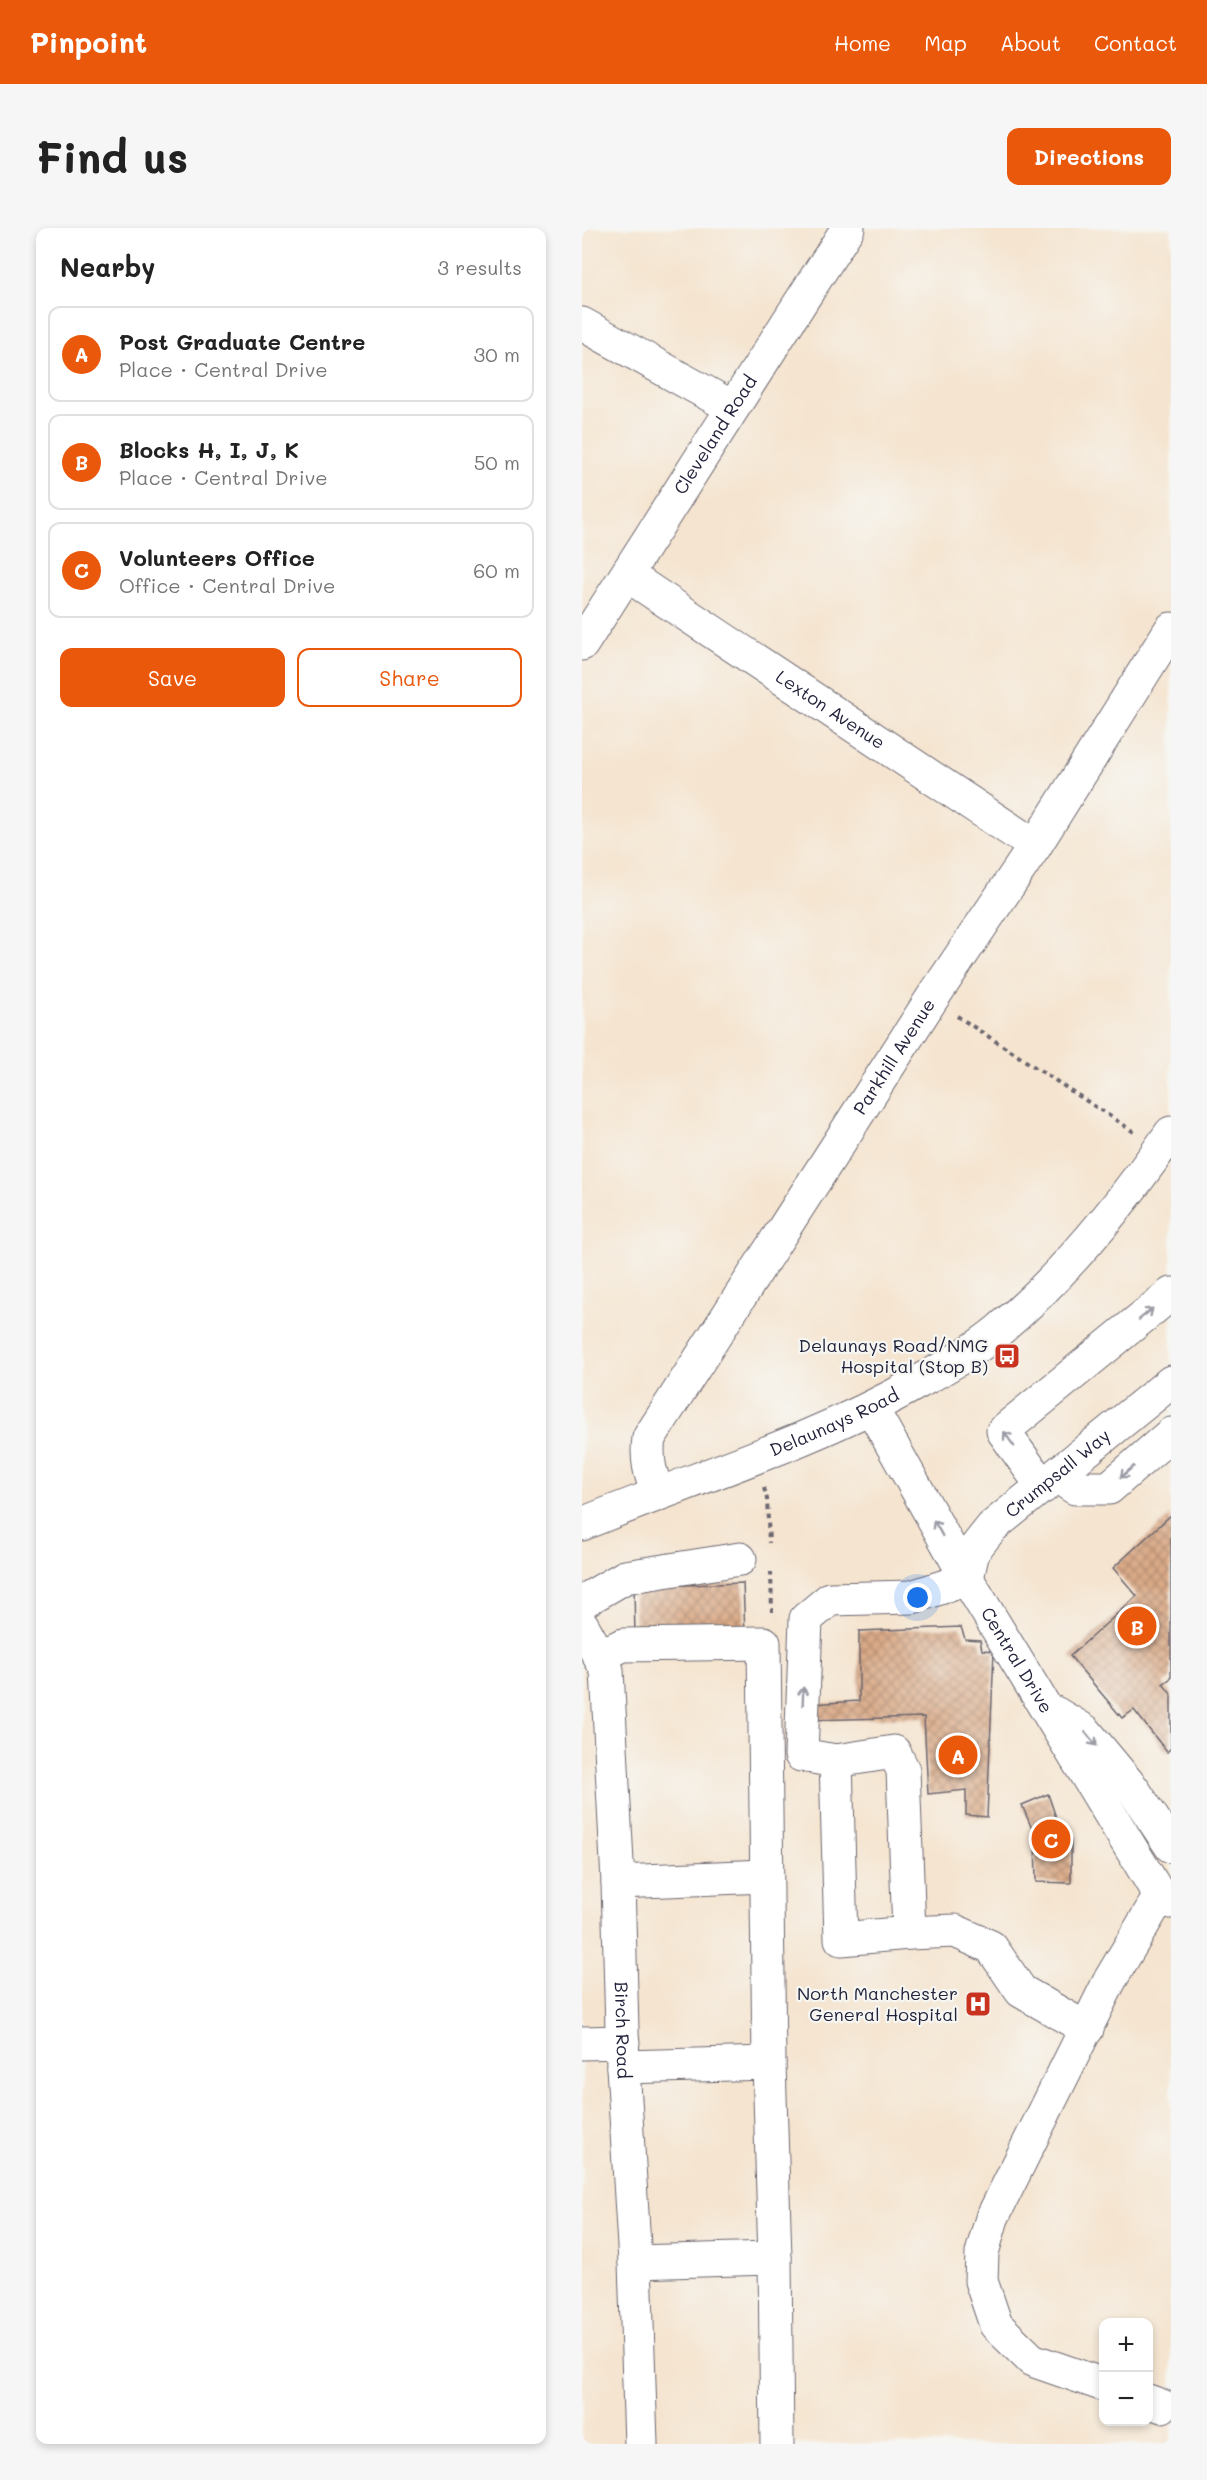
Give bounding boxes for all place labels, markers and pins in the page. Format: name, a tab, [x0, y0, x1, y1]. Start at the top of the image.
place label: Delaunays Road/NMG Hospital (Stop B)	[799, 1333, 988, 1378]
bus stop icon: Delaunays Road/NMG Hospital (Stop B)	[992, 1341, 1022, 1371]
pin: B	[1118, 1604, 1156, 1648]
pin: A	[938, 1732, 977, 1778]
pin: C	[1032, 1816, 1070, 1862]
place label: North Manchester General Hospital	[797, 1981, 958, 2026]
hospital icon: North Manchester General Hospital	[963, 1989, 993, 2019]

